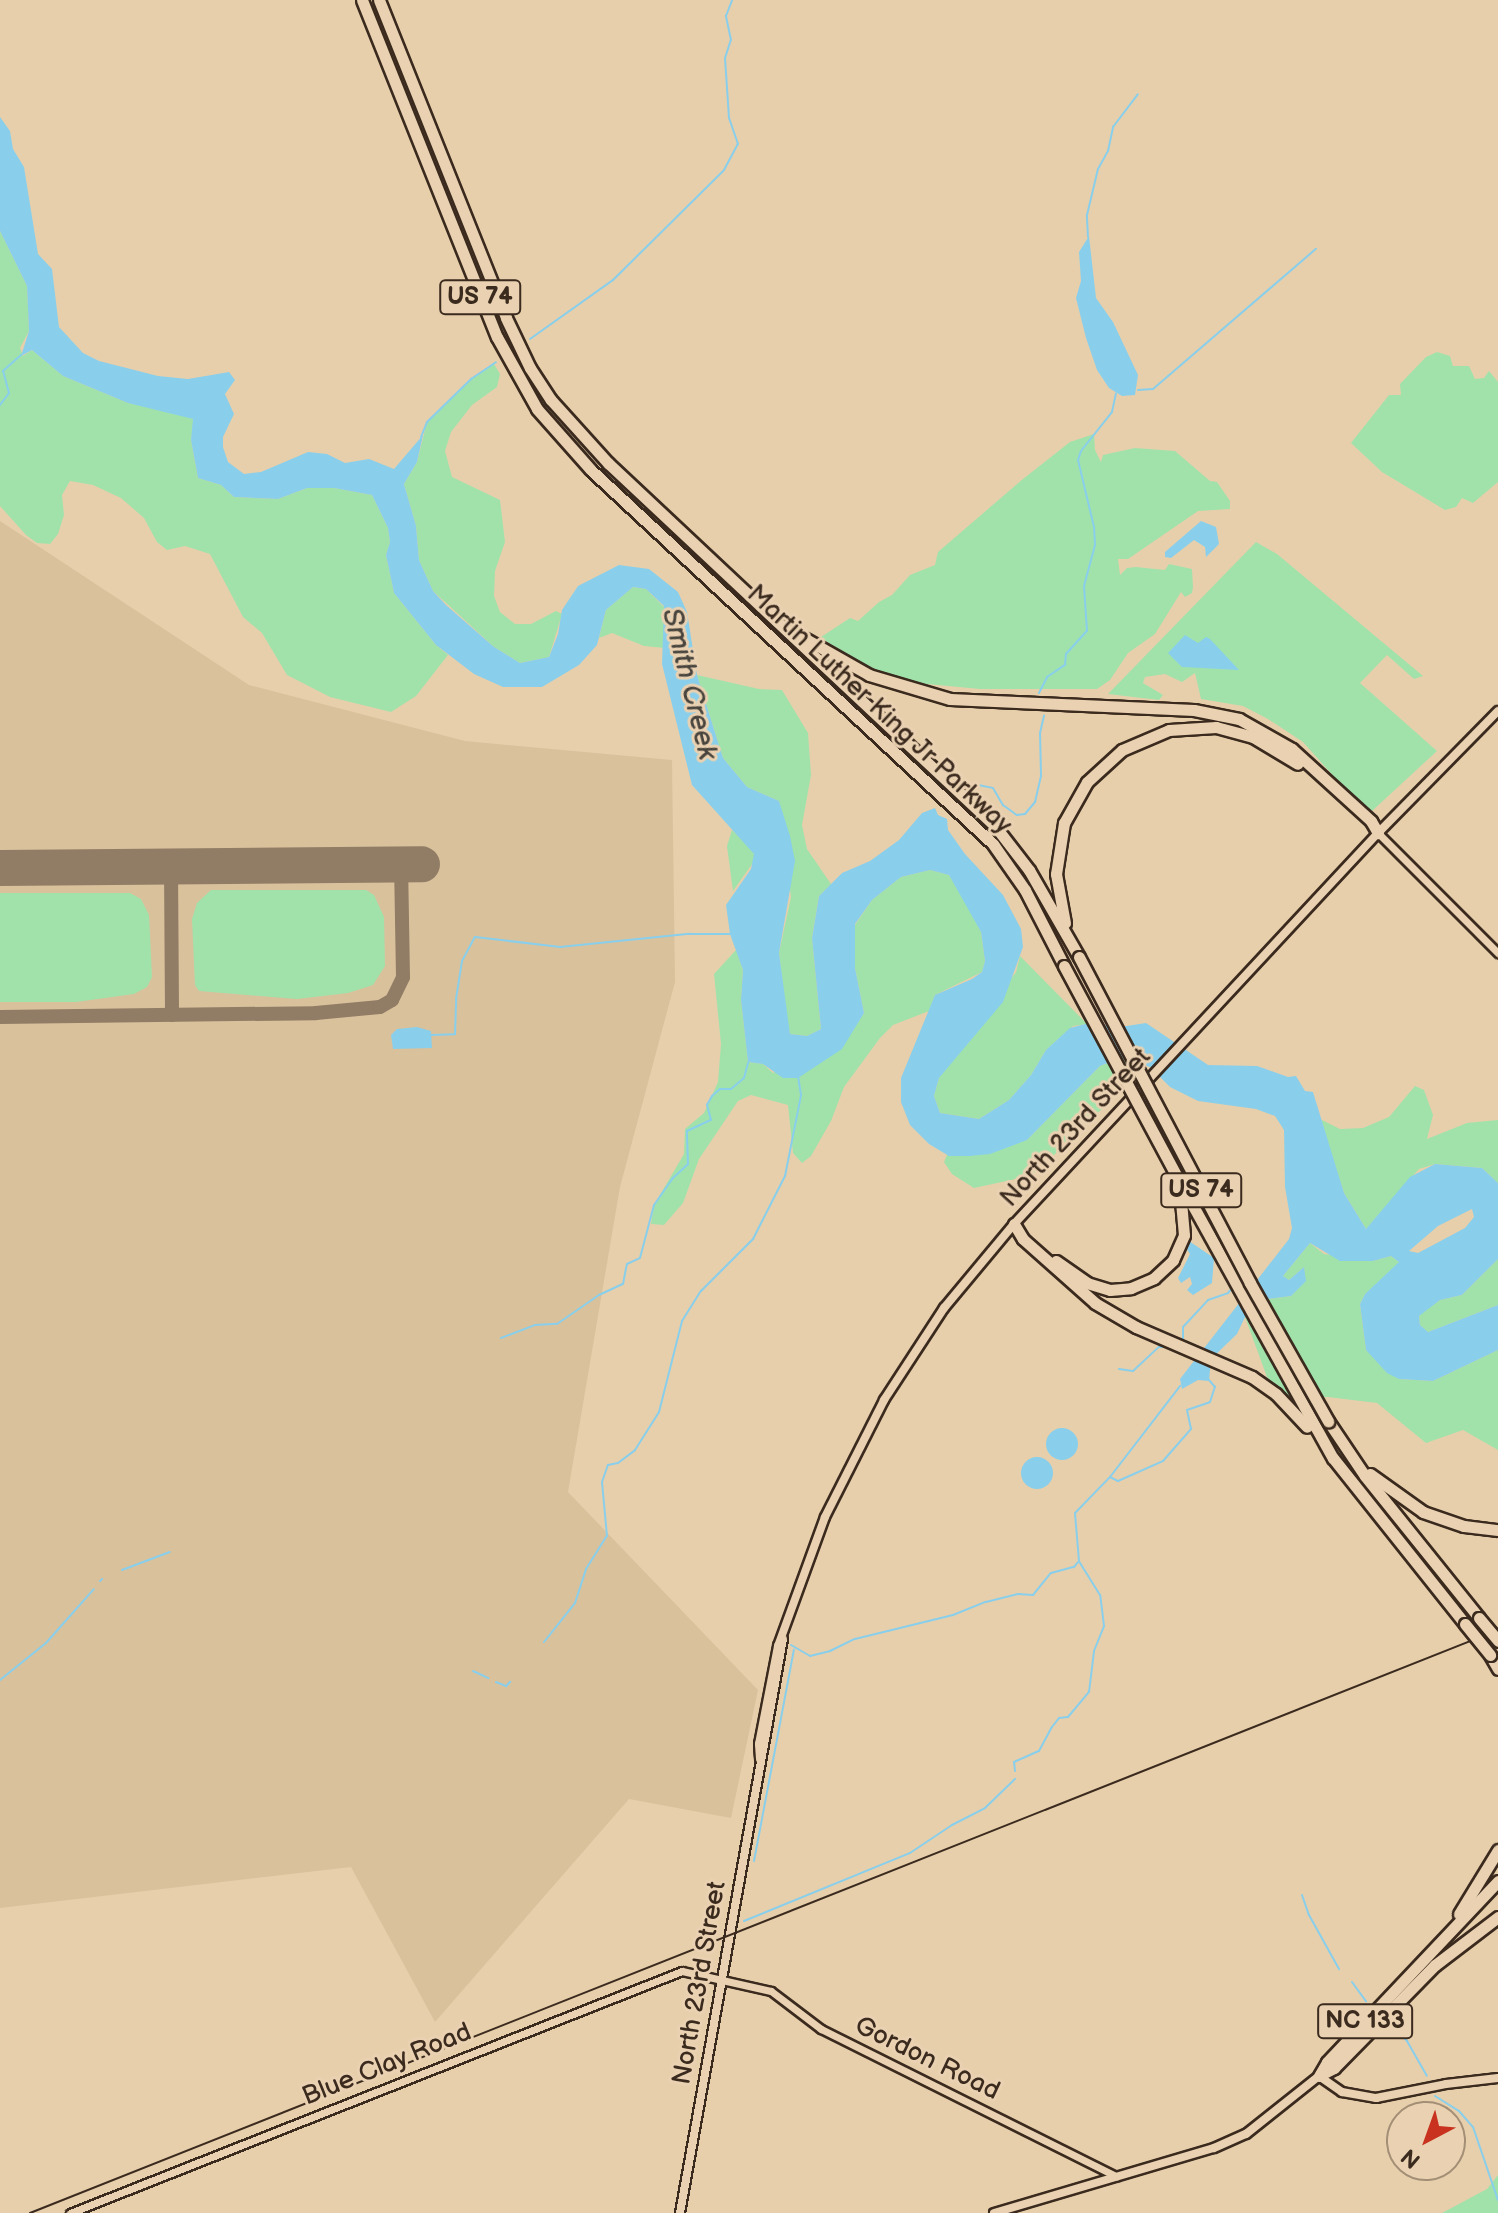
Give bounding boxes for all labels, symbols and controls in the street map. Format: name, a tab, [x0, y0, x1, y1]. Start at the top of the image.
road number: US 74	[438, 277, 522, 317]
street label: Martin Luther King Jr Parkway	[740, 579, 1018, 841]
water label: Smith Creek	[654, 605, 724, 763]
street label: North 23rd Street	[994, 1042, 1158, 1214]
road number: US 74	[1159, 1170, 1243, 1210]
street label: North 23rd Street	[667, 1879, 733, 2087]
road number: NC 133	[1317, 2001, 1413, 2041]
street label: Gordon Road	[849, 2010, 1005, 2108]
street label: Blue Clay Road	[297, 2017, 477, 2113]
north arrow	[1386, 2101, 1466, 2181]
text: N	[1396, 2142, 1426, 2174]

